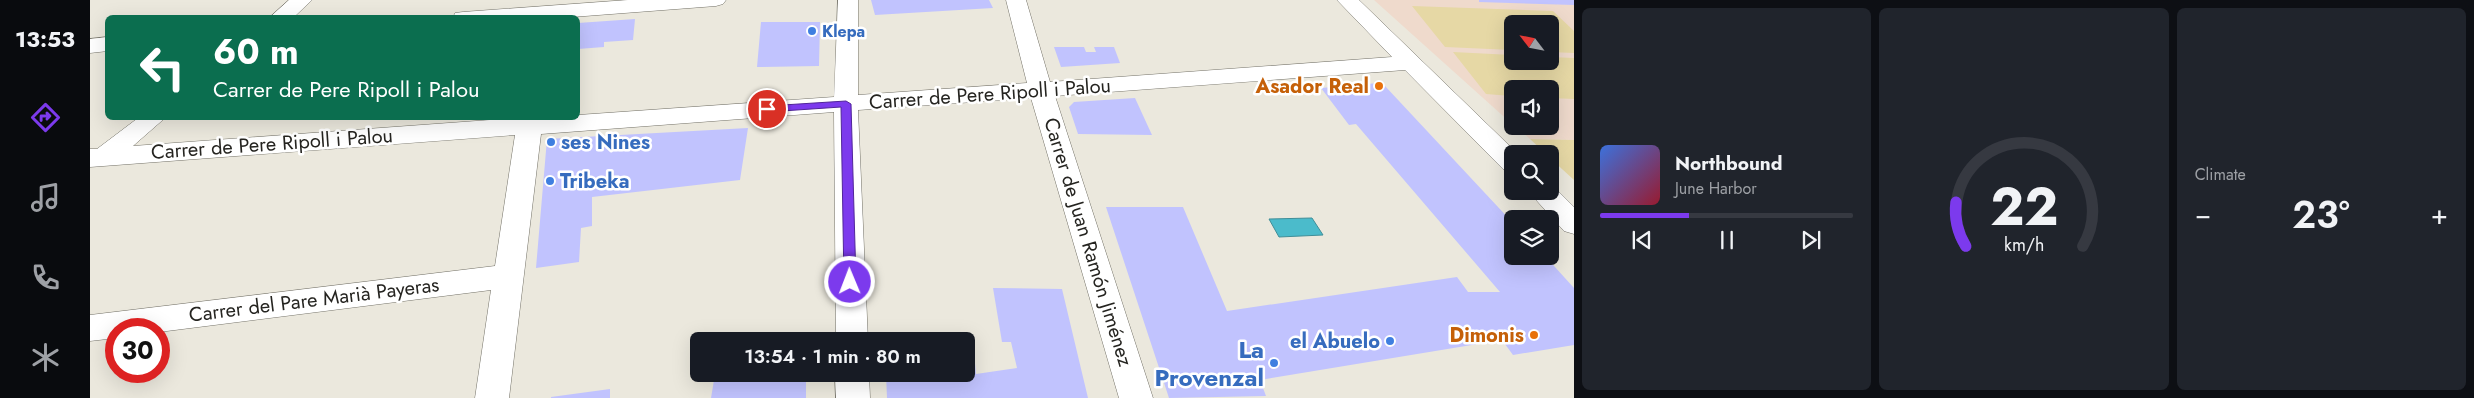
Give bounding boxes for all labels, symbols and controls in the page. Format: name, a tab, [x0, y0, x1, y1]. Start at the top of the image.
north arrow	[1504, 15, 1559, 70]
map controls	[1504, 15, 1559, 265]
place label: Klepa	[822, 20, 865, 43]
text: 13:53	[15, 23, 75, 55]
marker: Klepa	[806, 25, 818, 37]
text: 60 m	[213, 27, 299, 77]
icon: left	[130, 35, 195, 100]
street label: Carrer de Pere Ripoll i Palou	[868, 71, 1112, 117]
place label: Asador Real	[1254, 72, 1369, 101]
text: Carrer de Pere Ripoll i Palou	[213, 73, 479, 105]
marker: Asador Real	[1373, 80, 1385, 92]
button: sound	[1504, 80, 1559, 135]
pin	[746, 88, 788, 130]
icon: arrive	[753, 95, 781, 123]
icon: directions	[28, 100, 63, 135]
street label: Carrer de Juan Ramón Jiménez	[1036, 114, 1140, 370]
street label: Carrer de Pere Ripoll i Palou	[150, 121, 394, 167]
place label: ses Nines	[561, 128, 650, 157]
marker: ses Nines	[545, 136, 557, 148]
button: search	[1504, 145, 1559, 200]
text: Northbound	[1675, 150, 1782, 177]
text: Climate	[2195, 163, 2246, 186]
place label: Tribeka	[560, 167, 629, 196]
text: 22	[1990, 169, 2058, 245]
marker: Tribeka	[544, 175, 556, 187]
text: June Harbor	[1675, 177, 1757, 200]
icon: music	[28, 180, 63, 215]
text: 23°	[2292, 187, 2350, 242]
text: −	[2195, 194, 2211, 235]
text: +	[2431, 194, 2448, 235]
button: layers	[1504, 210, 1559, 265]
icon: previous	[1628, 226, 1656, 254]
icon: pause	[1713, 226, 1741, 254]
icon: next	[1797, 226, 1825, 254]
text: km/h	[2004, 232, 2044, 258]
position arrow	[823, 255, 875, 307]
icon: phone	[28, 260, 63, 295]
street label: Carrer del Pare Marià Payeras	[187, 270, 441, 330]
speed limit sign: 30	[105, 318, 170, 383]
place label: Dimonis	[1449, 321, 1524, 350]
place label: el Abuelo	[1290, 327, 1380, 356]
marker: Dimonis	[1528, 329, 1540, 341]
place label: La Provenzal	[1154, 332, 1264, 395]
marker: el Abuelo	[1384, 335, 1396, 347]
icon: climate	[28, 340, 63, 375]
text: 13:54 · 1 min · 80 m	[744, 343, 921, 370]
marker: La Provenzal	[1268, 357, 1280, 369]

